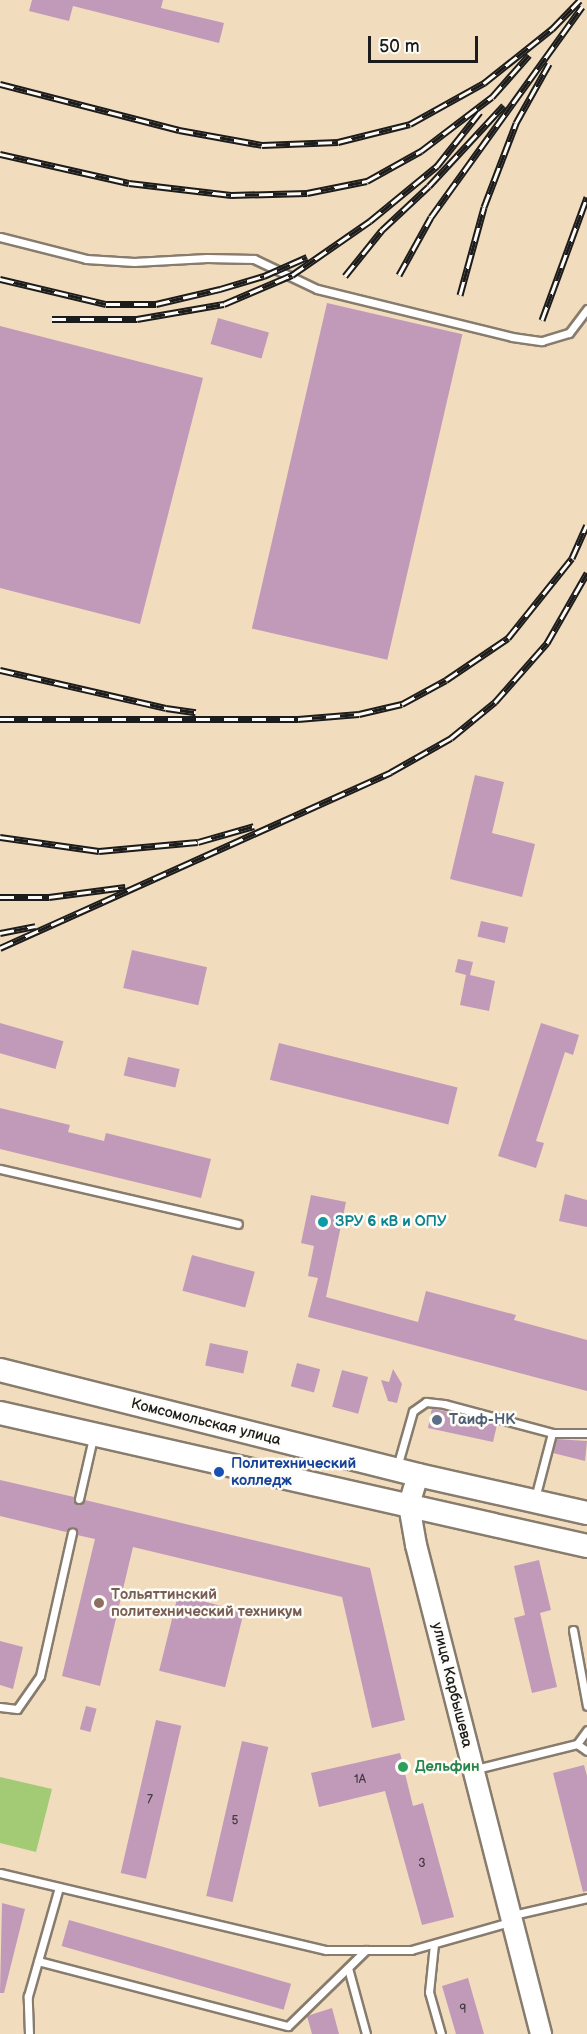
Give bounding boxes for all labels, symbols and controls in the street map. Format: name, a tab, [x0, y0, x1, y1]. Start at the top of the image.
scale bar	[371, 24, 480, 62]
text: 50 m	[379, 36, 420, 57]
place label: ЗРУ 6 кВ и ОПУ	[335, 1213, 446, 1231]
marker: ЗРУ 6 кВ и ОПУ	[316, 1215, 330, 1229]
street label: Комсомольская улица	[129, 1395, 283, 1449]
place label: Таиф-НК	[449, 1411, 515, 1429]
marker: Таиф-НК	[430, 1413, 444, 1427]
place label: Политехнический колледж	[231, 1454, 356, 1489]
marker: Политехнический колледж	[212, 1465, 226, 1479]
place label: Тольяттинский политехнический техникум	[111, 1585, 302, 1620]
marker: Тольяттинский политехнический техникум	[92, 1596, 106, 1610]
street label: улица Карбышева	[428, 1621, 476, 1749]
place label: Дельфин	[415, 1758, 480, 1776]
marker: Дельфин	[396, 1760, 410, 1774]
house number: 1А	[354, 1773, 366, 1787]
house number: 7	[147, 1793, 153, 1807]
house number: 5	[232, 1814, 238, 1828]
house number: 3	[418, 1857, 426, 1871]
house number: 9	[460, 2003, 466, 2017]

